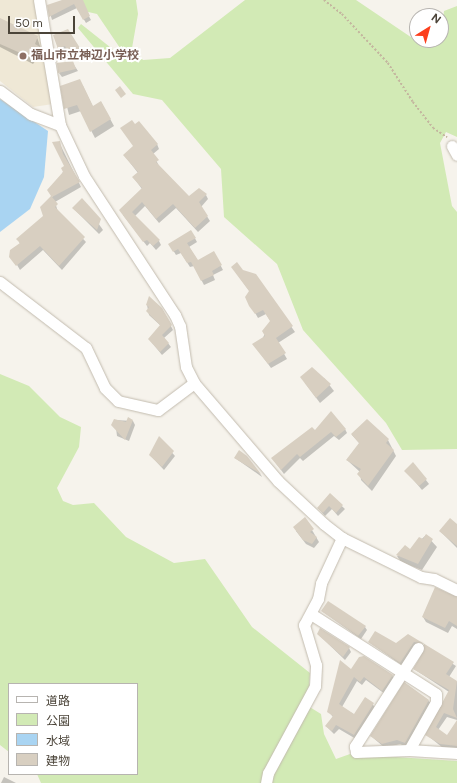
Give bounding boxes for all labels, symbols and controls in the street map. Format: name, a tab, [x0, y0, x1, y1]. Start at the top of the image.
scale bar	[10, 8, 77, 34]
north arrow	[409, 8, 449, 48]
text: N	[429, 11, 443, 27]
text: 50 m	[15, 16, 43, 30]
place label: 福山市立神辺小学校	[31, 49, 139, 63]
marker: 福山市立神辺小学校	[18, 51, 28, 61]
legend	[8, 683, 138, 775]
text: 道路	[46, 694, 70, 708]
text: 公園	[46, 714, 70, 728]
text: 水域	[46, 734, 70, 748]
text: 建物	[46, 754, 70, 768]

